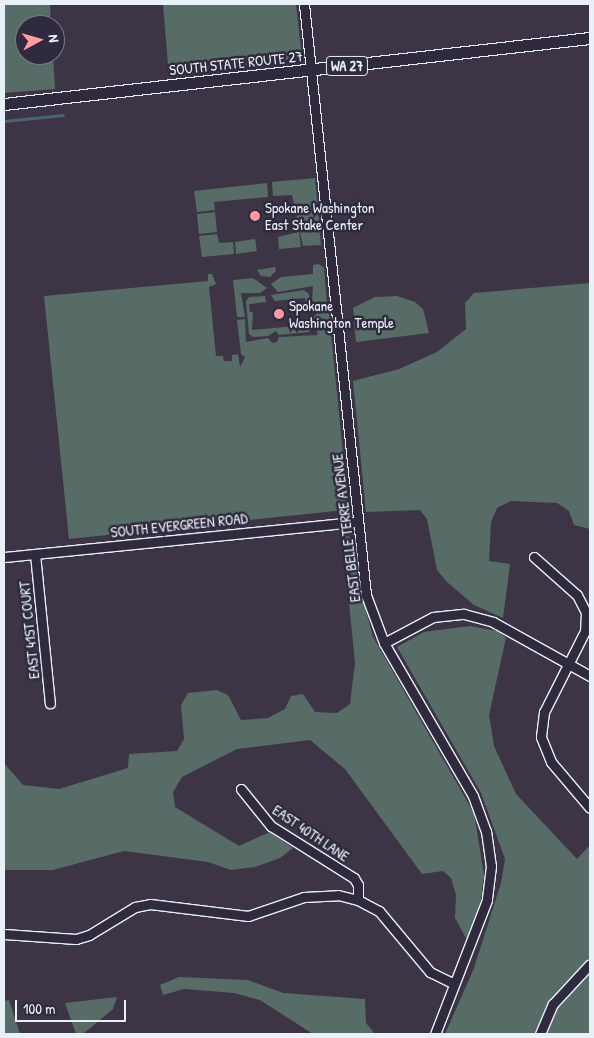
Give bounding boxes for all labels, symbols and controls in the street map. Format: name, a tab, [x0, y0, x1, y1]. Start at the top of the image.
north arrow	[15, 15, 65, 65]
text: N	[45, 34, 64, 43]
street label: SOUTH STATE ROUTE 27	[168, 47, 304, 79]
road number: WA 27	[326, 54, 368, 78]
place label: Spokane Washington East Stake Center	[265, 198, 375, 233]
marker: Spokane Washington East Stake Center	[249, 210, 261, 222]
place label: Spokane Washington Temple	[289, 296, 394, 331]
marker: Spokane Washington Temple	[273, 308, 285, 320]
street label: EAST BELLE TERRE AVENUE	[328, 453, 364, 603]
street label: SOUTH EVERGREEN ROAD	[110, 509, 248, 541]
street label: EAST 41ST COURT	[15, 580, 43, 680]
street label: EAST 40TH LANE	[269, 801, 353, 865]
scale bar	[18, 990, 129, 1022]
text: 100 m	[23, 998, 56, 1019]

